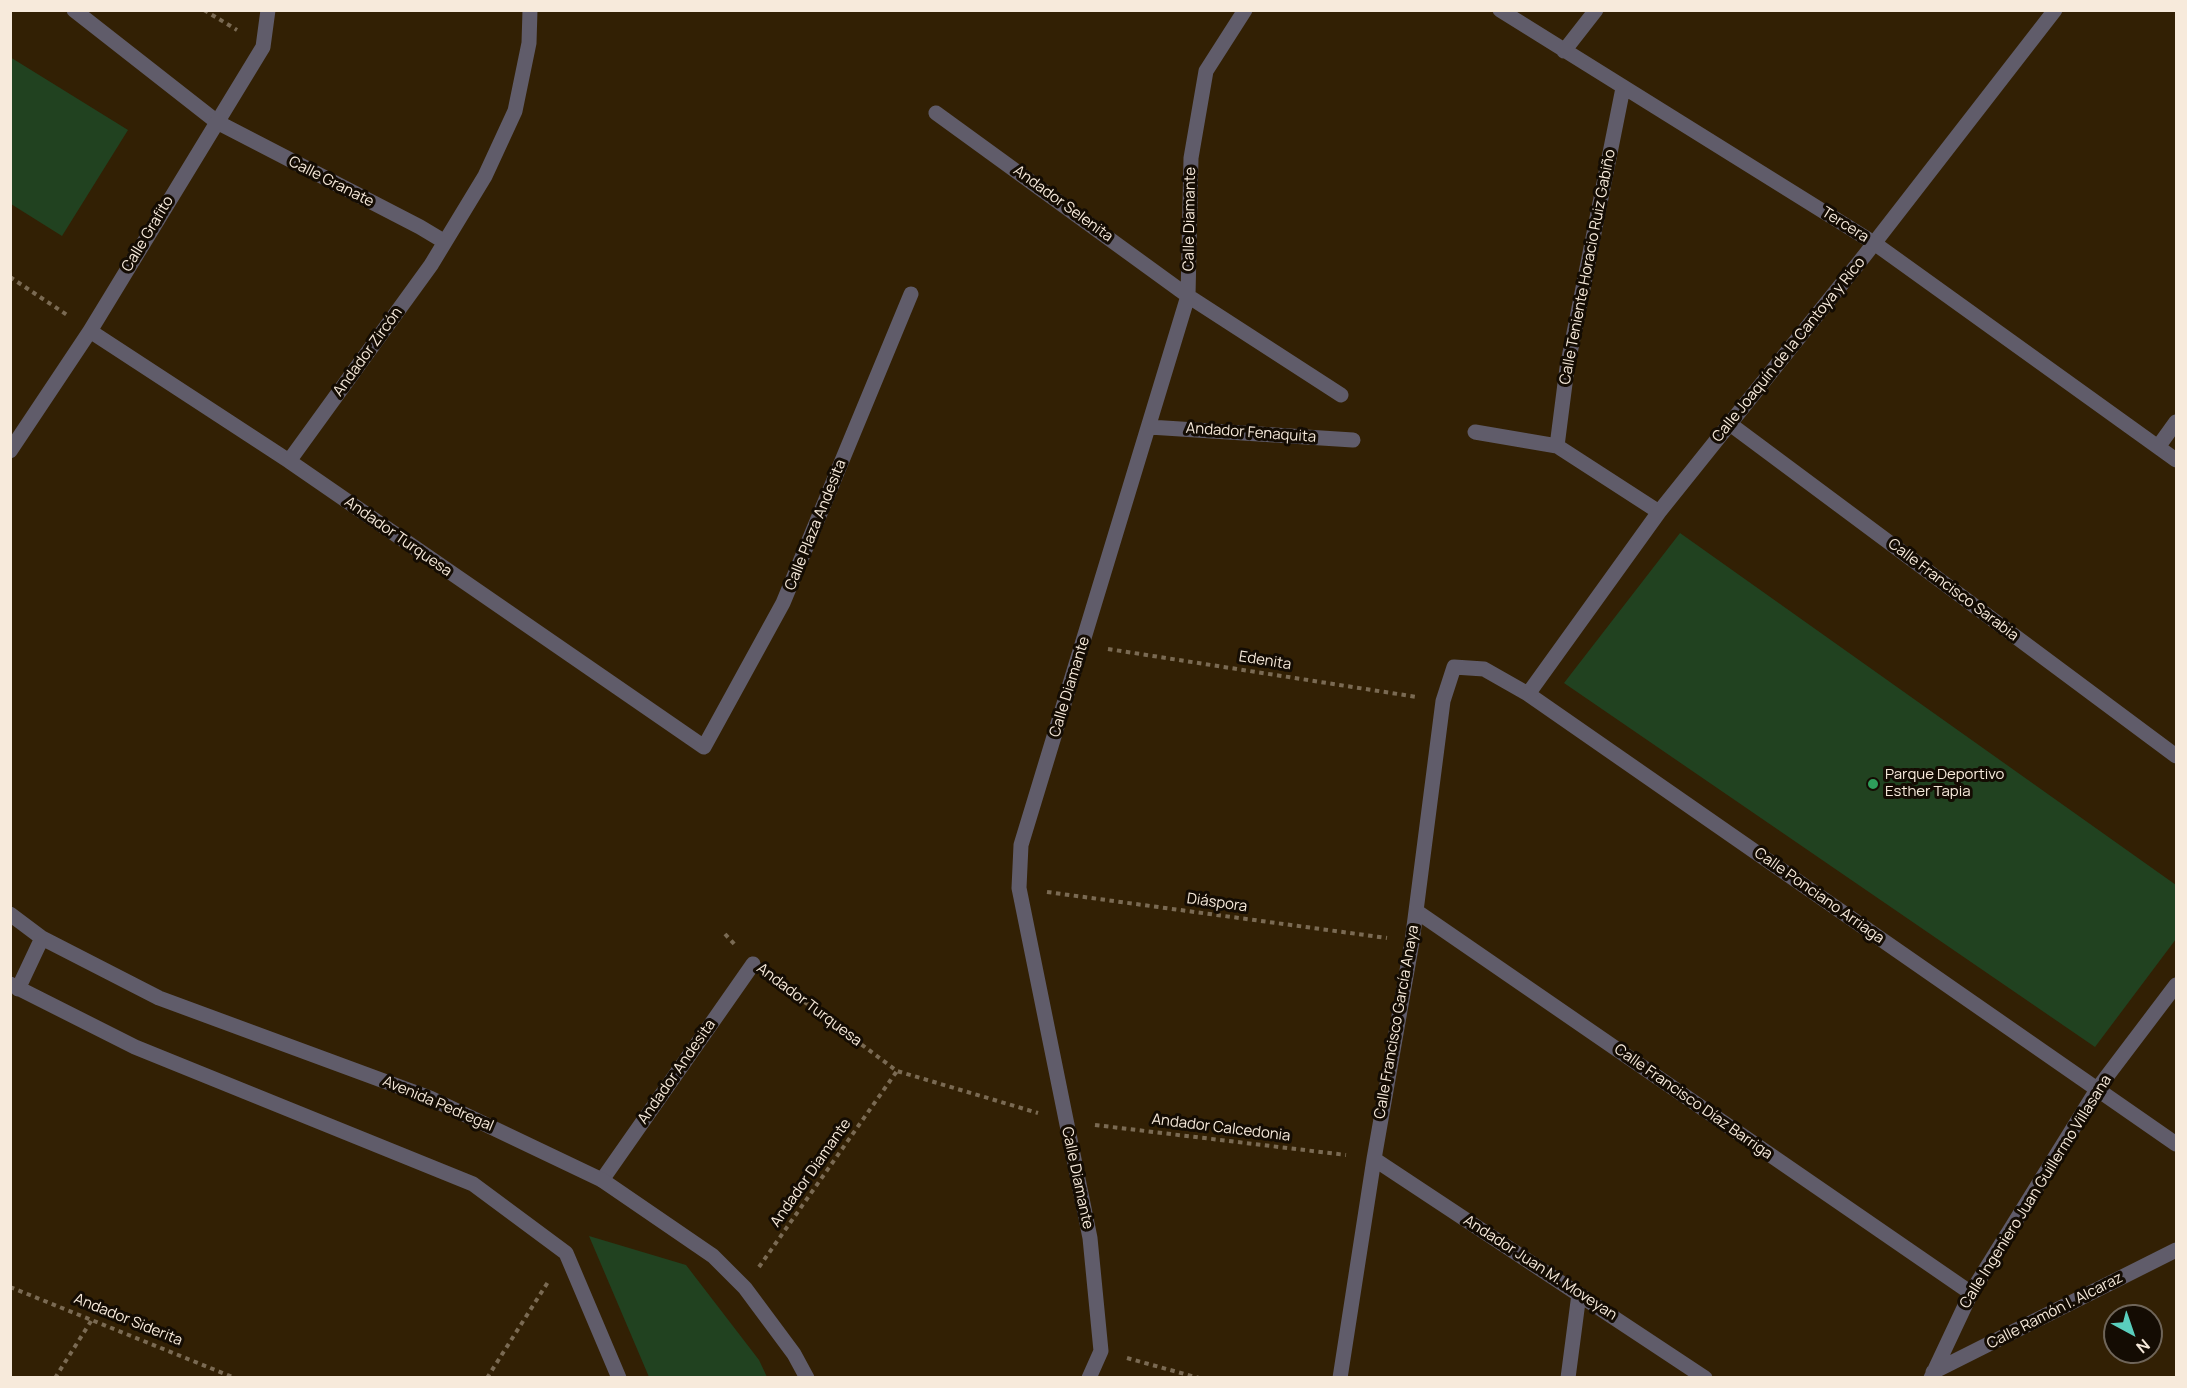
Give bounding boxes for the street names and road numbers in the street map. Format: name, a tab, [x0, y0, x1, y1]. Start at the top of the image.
street label: Calle Teniente Horacio Ruiz Gabiño	[1556, 148, 1620, 386]
street label: Calle Granate	[285, 153, 377, 211]
street label: Andador Selenita	[1010, 162, 1116, 246]
street label: Calle Diamante	[1180, 167, 1200, 271]
street label: Calle Grafito	[118, 193, 178, 275]
street label: Tercera	[1818, 204, 1872, 246]
street label: Calle Joaquín de la Cantoya y Rico	[1709, 254, 1869, 446]
street label: Andador Zircón	[330, 304, 406, 400]
street label: Andador Fenaquita	[1185, 419, 1317, 447]
street label: Calle Plaza Andesita	[782, 457, 850, 593]
street label: Andador Turquesa	[341, 493, 455, 581]
street label: Calle Francisco Sarabia	[1884, 535, 2022, 645]
street label: Calle Diamante	[1046, 635, 1094, 739]
street label: Edenita	[1238, 648, 1292, 674]
street label: Calle Ponciano Arriaga	[1751, 844, 1887, 948]
street label: Diáspora	[1186, 890, 1248, 916]
street label: Calle Francisco García Anaya	[1371, 924, 1423, 1120]
street label: Andador Turquesa	[753, 960, 865, 1050]
street label: Andador Andesita	[634, 1016, 720, 1128]
street label: Calle Francisco Díaz Barriga	[1610, 1040, 1776, 1164]
street label: Calle Ingeniero Juan Guillermo Villasana	[1956, 1072, 2116, 1312]
street label: Avenida Pedregal	[380, 1073, 496, 1135]
street label: Andador Calcedonia	[1151, 1111, 1291, 1145]
street label: Andador Diamante	[767, 1115, 855, 1231]
street label: Calle Diamante	[1057, 1125, 1097, 1231]
street label: Andador Juan M. Moveyan	[1460, 1212, 1620, 1324]
street label: Calle Ramón I. Alcaraz	[1984, 1269, 2126, 1353]
street label: Andador Siderita	[71, 1290, 185, 1350]

